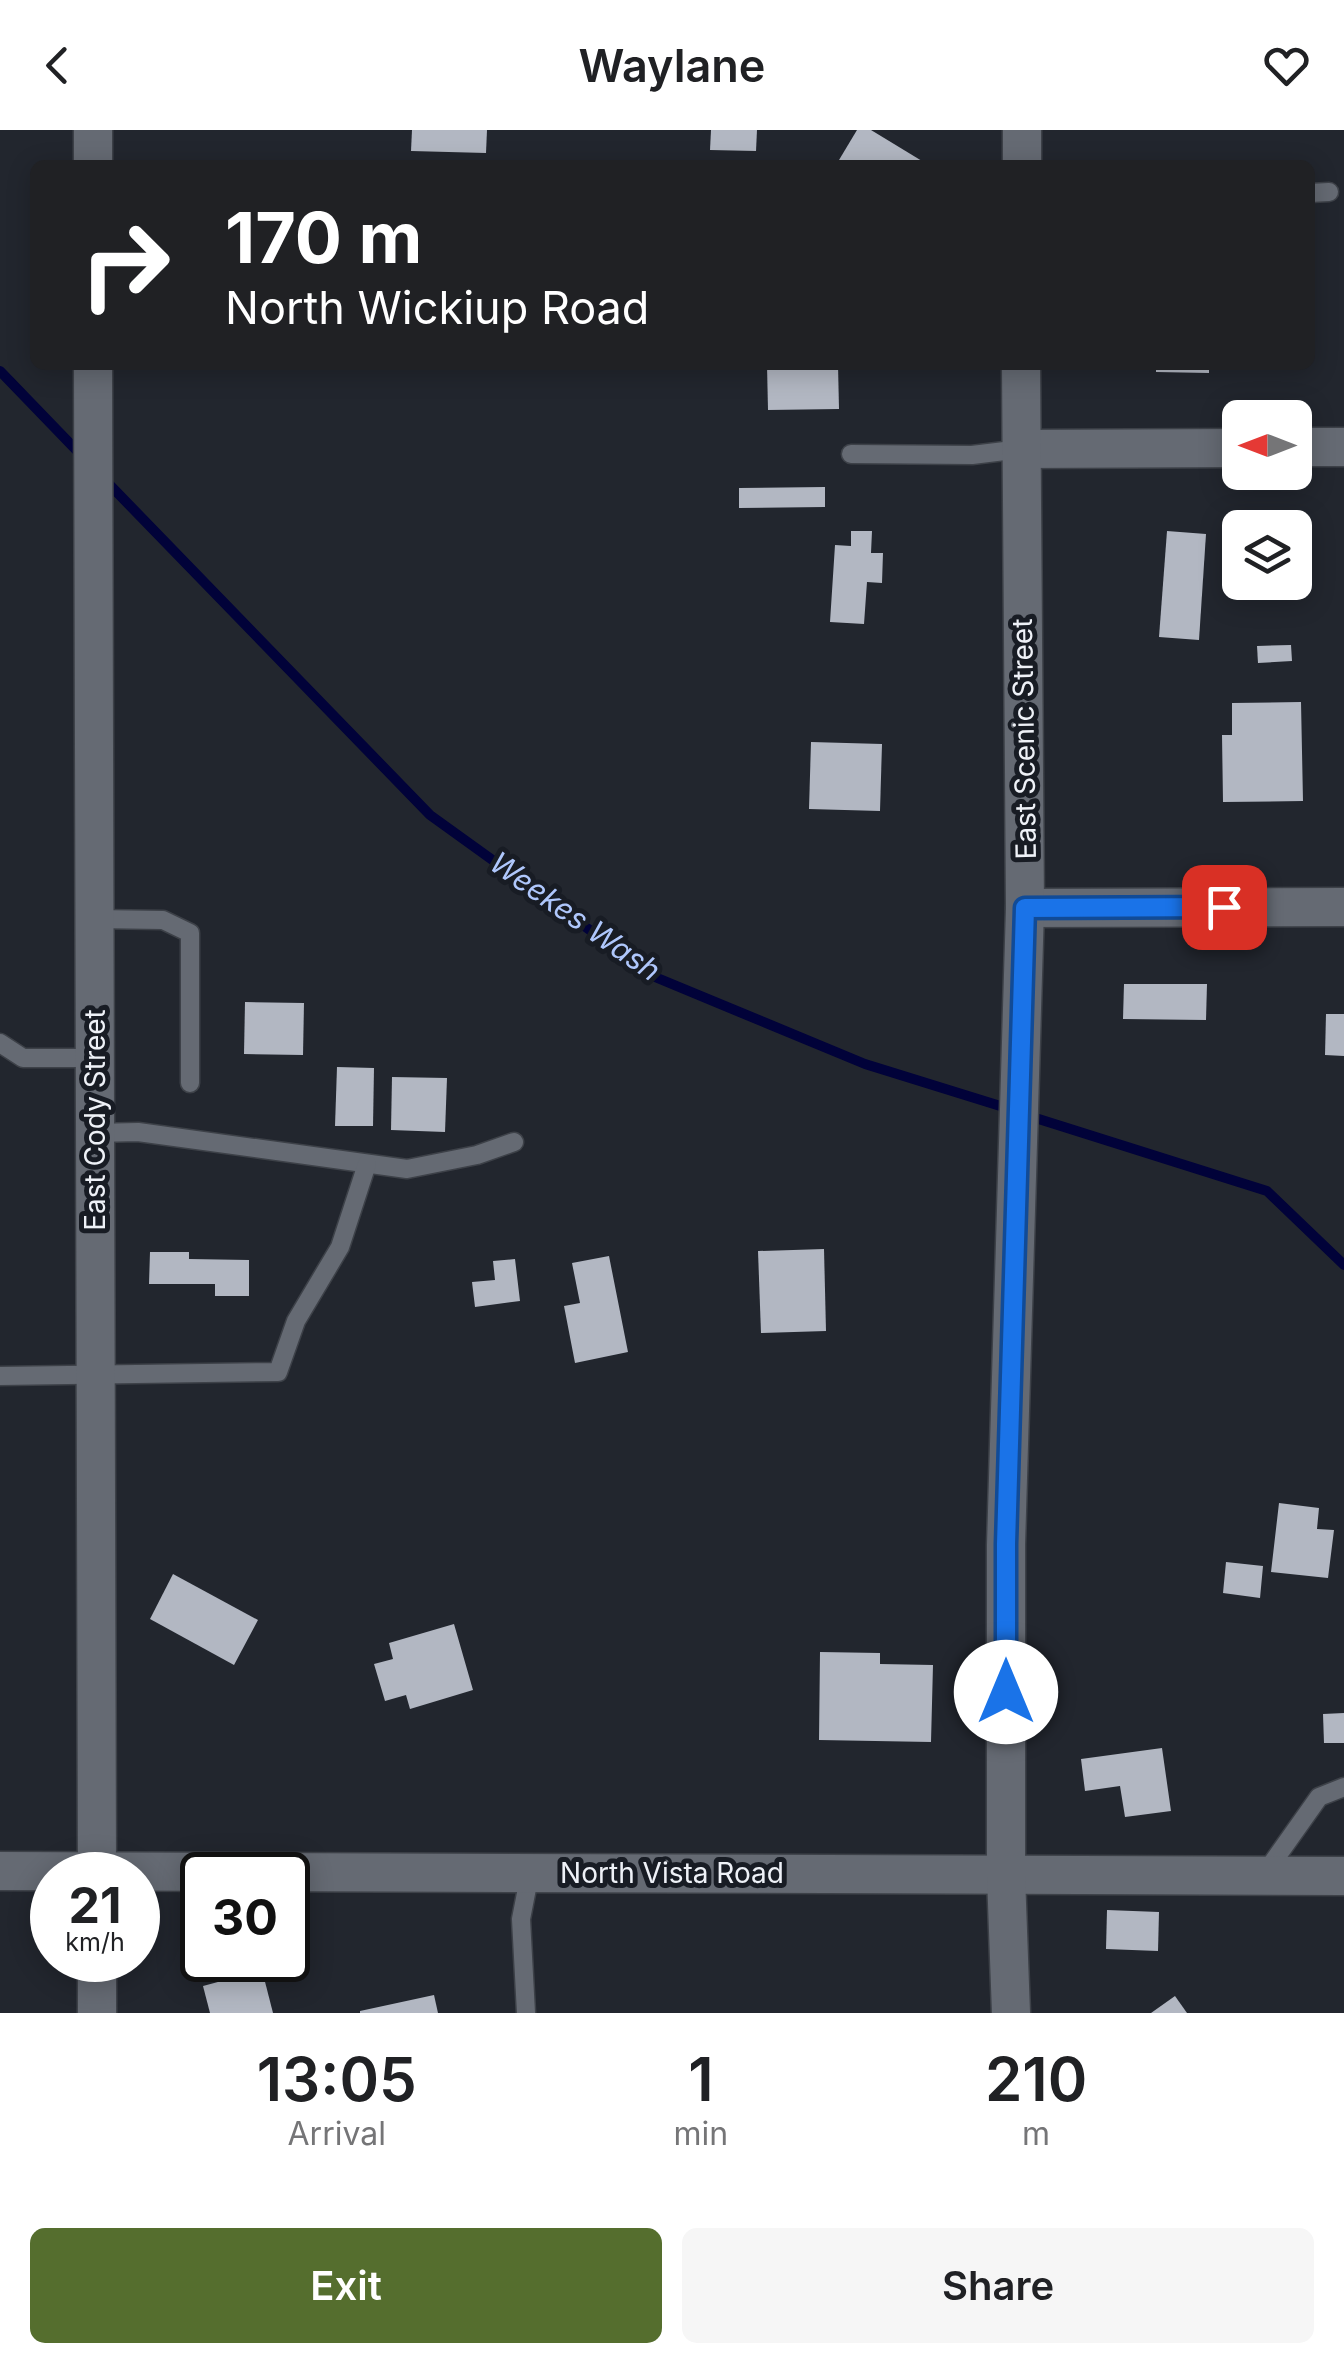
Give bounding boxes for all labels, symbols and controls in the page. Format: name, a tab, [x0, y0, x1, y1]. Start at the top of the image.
icon: back	[30, 38, 85, 93]
text: Waylane	[579, 38, 765, 93]
icon: heart	[1259, 38, 1314, 93]
text: 170 m	[225, 195, 422, 280]
icon: right	[60, 200, 190, 330]
text: North Wickiup Road	[225, 280, 649, 335]
north arrow	[1222, 400, 1312, 490]
map controls	[1222, 400, 1312, 600]
button: layers	[1222, 510, 1312, 600]
street label: East Scenic Street	[1005, 618, 1043, 860]
water label: Weekes Wash	[483, 844, 668, 988]
pin	[1182, 865, 1267, 950]
icon: arrive	[1197, 880, 1252, 935]
street label: East Cody Street	[78, 1009, 112, 1231]
position arrow	[954, 1640, 1058, 1744]
speed limit sign: 30	[180, 1852, 310, 1982]
street label: North Vista Road	[560, 1856, 784, 1890]
text: 21	[68, 1875, 122, 1935]
text: km/h	[65, 1927, 125, 1957]
text: 13:05	[257, 2043, 417, 2115]
text: 1	[688, 2043, 714, 2115]
text: 210	[985, 2043, 1087, 2115]
text: Arrival	[288, 2114, 386, 2153]
text: min	[673, 2114, 728, 2153]
text: m	[1022, 2114, 1050, 2153]
button: Exit	[30, 2228, 662, 2343]
button: Share	[682, 2228, 1314, 2343]

